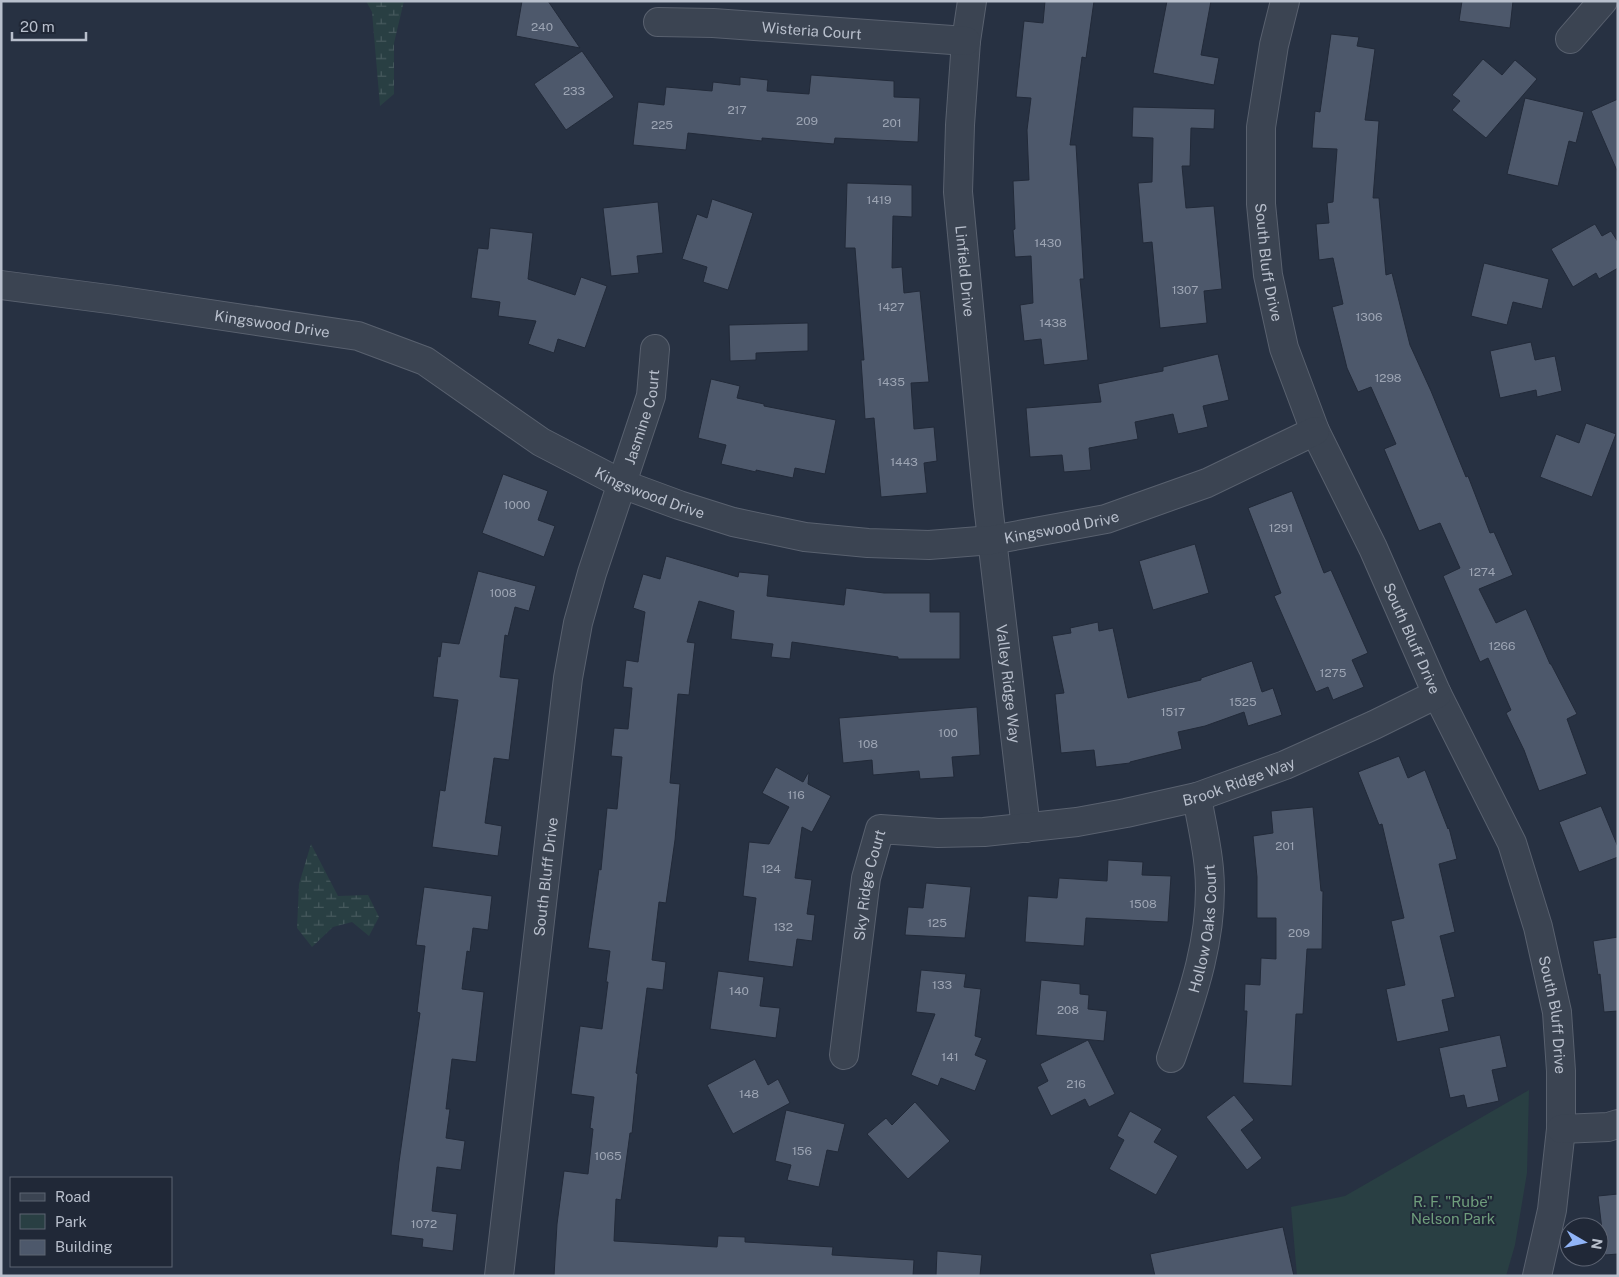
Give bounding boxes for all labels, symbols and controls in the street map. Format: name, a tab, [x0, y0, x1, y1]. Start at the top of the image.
scale bar	[12, 10, 86, 42]
text: 20 m	[20, 18, 55, 35]
street label: Wisteria Court	[761, 18, 862, 42]
house number: 240	[531, 20, 553, 34]
house number: 233	[563, 84, 585, 98]
house number: 217	[727, 103, 747, 117]
house number: 209	[796, 114, 818, 128]
house number: 201	[882, 116, 902, 130]
house number: 225	[651, 118, 673, 132]
house number: 1419	[867, 193, 891, 207]
street label: South Bluff Drive	[1252, 202, 1286, 323]
street label: Linfield Drive	[953, 225, 978, 317]
house number: 1430	[1034, 236, 1062, 250]
house number: 1307	[1172, 283, 1198, 297]
house number: 1427	[878, 300, 904, 314]
street label: Kingswood Drive	[213, 306, 331, 340]
house number: 1306	[1355, 310, 1383, 324]
house number: 1438	[1039, 316, 1067, 330]
street label: Jasmine Court	[620, 368, 662, 467]
house number: 1298	[1374, 371, 1402, 385]
house number: 1435	[877, 375, 905, 389]
house number: 1443	[890, 455, 918, 469]
street label: Kingswood Drive	[592, 463, 707, 521]
house number: 1000	[504, 498, 530, 512]
street label: Kingswood Drive	[1003, 507, 1121, 546]
house number: 1291	[1269, 521, 1293, 535]
house number: 1274	[1469, 565, 1496, 579]
street label: South Bluff Drive	[1381, 580, 1444, 696]
house number: 1008	[489, 586, 517, 600]
street label: Valley Ridge Way	[994, 623, 1024, 744]
house number: 1266	[1489, 639, 1515, 653]
house number: 1275	[1320, 666, 1347, 680]
house number: 1525	[1229, 695, 1257, 709]
house number: 1517	[1161, 705, 1185, 719]
house number: 100	[938, 726, 958, 740]
house number: 108	[858, 737, 878, 751]
street label: Brook Ridge Way	[1181, 753, 1297, 809]
house number: 116	[787, 788, 805, 802]
street label: South Bluff Drive	[530, 816, 560, 937]
street label: Sky Ridge Court	[850, 827, 888, 942]
house number: 201	[1275, 839, 1295, 853]
house number: 124	[761, 862, 781, 876]
street label: Hollow Oaks Court	[1185, 864, 1218, 995]
house number: 1508	[1129, 897, 1157, 911]
house number: 125	[927, 916, 947, 930]
house number: 132	[773, 920, 793, 934]
house number: 209	[1288, 926, 1310, 940]
street label: South Bluff Drive	[1536, 954, 1570, 1074]
house number: 133	[932, 978, 952, 992]
house number: 140	[729, 984, 749, 998]
house number: 208	[1057, 1003, 1079, 1017]
house number: 141	[941, 1050, 959, 1064]
house number: 216	[1066, 1077, 1086, 1091]
house number: 148	[739, 1087, 759, 1101]
house number: 156	[792, 1144, 812, 1158]
house number: 1065	[594, 1149, 622, 1163]
legend	[10, 1177, 172, 1267]
text: Road	[55, 1188, 91, 1205]
park label: R. F. "Rube" Nelson Park	[1411, 1193, 1495, 1227]
text: Park	[55, 1213, 87, 1230]
house number: 1072	[411, 1217, 437, 1231]
north arrow	[1559, 1217, 1609, 1267]
text: N	[1588, 1237, 1606, 1251]
text: Building	[55, 1238, 113, 1255]

